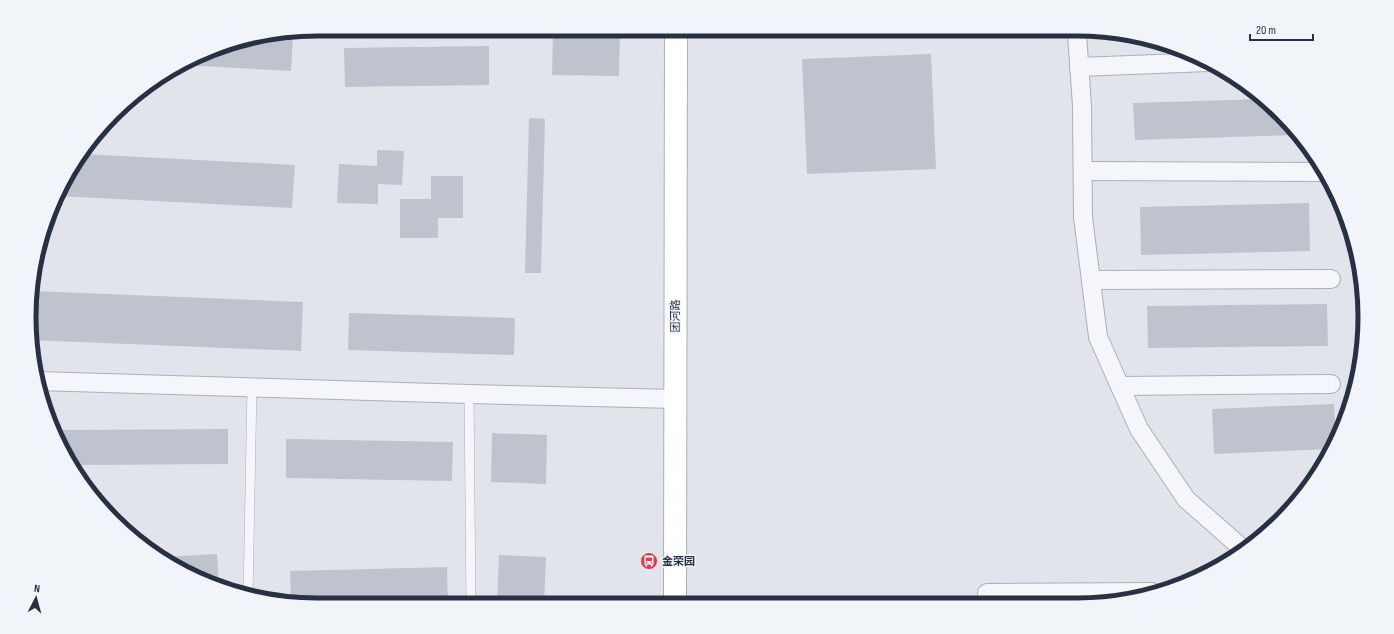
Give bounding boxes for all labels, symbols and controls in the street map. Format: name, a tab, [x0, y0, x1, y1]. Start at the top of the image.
scale bar	[1250, 16, 1313, 42]
text: 20 m	[1256, 23, 1276, 38]
street label: 团河路	[669, 300, 682, 333]
bus stop icon: 金荣园	[639, 551, 659, 571]
place label: 金荣园	[662, 555, 695, 568]
north arrow	[16, 578, 56, 618]
text: N	[33, 582, 41, 595]

